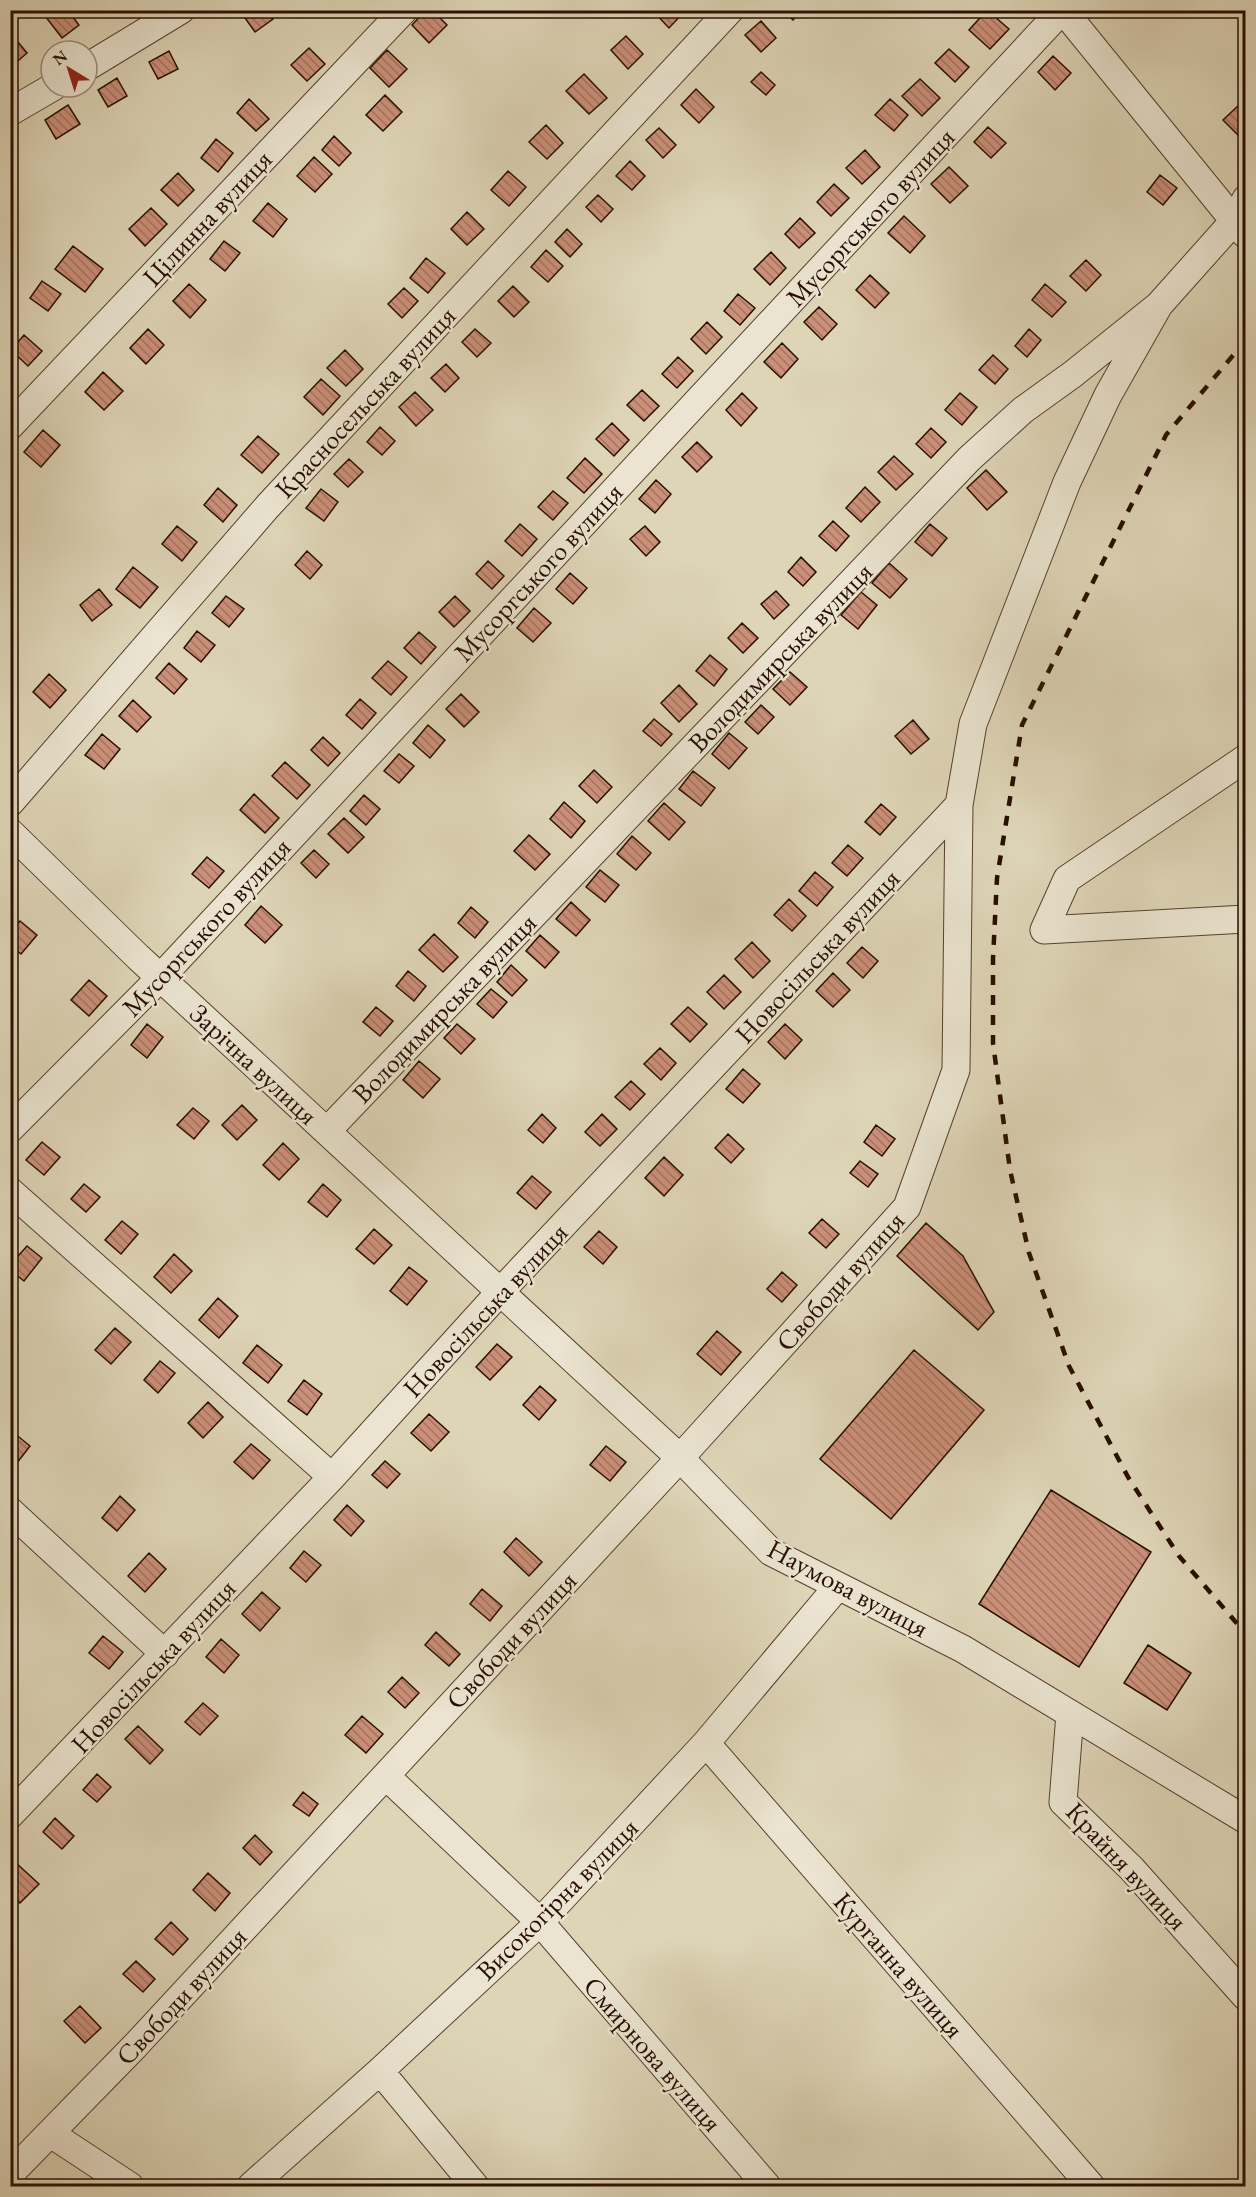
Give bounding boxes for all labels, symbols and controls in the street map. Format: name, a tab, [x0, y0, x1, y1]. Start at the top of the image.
north arrow	[39, 39, 99, 99]
text: N	[49, 45, 72, 70]
street label: Мусоргського вулиця	[778, 120, 962, 314]
street label: Цілинна вулиця	[135, 142, 279, 294]
street label: Красносельська вулиця	[267, 299, 463, 505]
street label: Мусоргського вулиця	[446, 475, 630, 669]
street label: Володимирська вулиця	[680, 555, 880, 759]
street label: Мусоргського вулиця	[114, 830, 298, 1024]
street label: Новосільська вулиця	[727, 861, 907, 1051]
street label: Володимирська вулиця	[344, 906, 544, 1110]
street label: Зарічна вулиця	[182, 996, 326, 1132]
street label: Свободи вулиця	[768, 1204, 912, 1358]
street label: Новосільська вулиця	[395, 1215, 575, 1405]
street label: Наумова вулиця	[761, 1531, 935, 1645]
street label: Свободи вулиця	[438, 1563, 584, 1717]
street label: Новосільська вулиця	[63, 1571, 243, 1761]
street label: Крайня вулиця	[1059, 1794, 1195, 1938]
street label: Високогірна вулиця	[468, 1810, 646, 1988]
street label: Курганна вулиця	[826, 1885, 972, 2045]
street label: Свободи вулиця	[108, 1919, 254, 2073]
street label: Смирнова вулиця	[576, 1969, 730, 2139]

